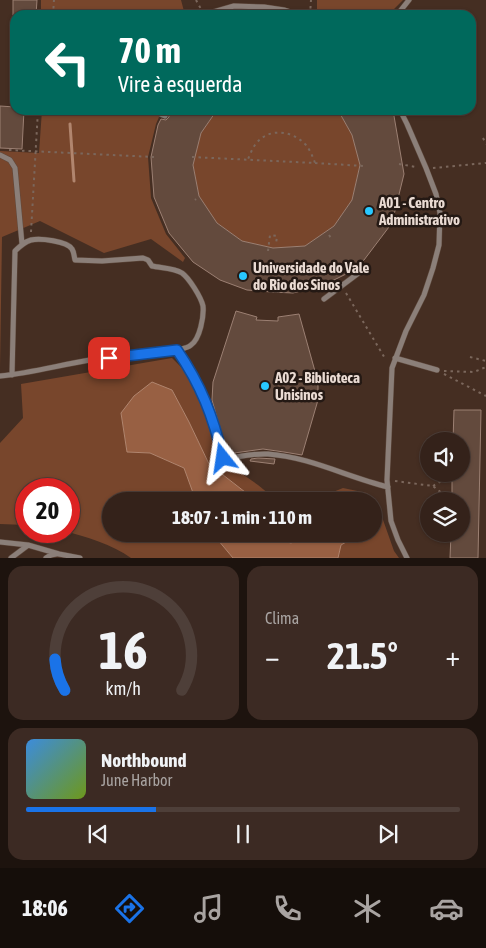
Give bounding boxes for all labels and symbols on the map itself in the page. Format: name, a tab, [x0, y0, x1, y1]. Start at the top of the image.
place label: A01 - Centro Administrativo	[378, 194, 460, 228]
marker: A01 - Centro Administrativo	[363, 205, 375, 217]
place label: Universidade do Vale do Rio dos Sinos	[253, 259, 370, 293]
marker: Universidade do Vale do Rio dos Sinos	[237, 270, 249, 282]
pin	[88, 337, 130, 379]
place label: A02 - Biblioteca Unisinos	[274, 369, 360, 403]
marker: A02 - Biblioteca Unisinos	[259, 380, 271, 392]
position arrow	[196, 431, 248, 483]
speed limit sign: 20	[15, 478, 80, 543]

